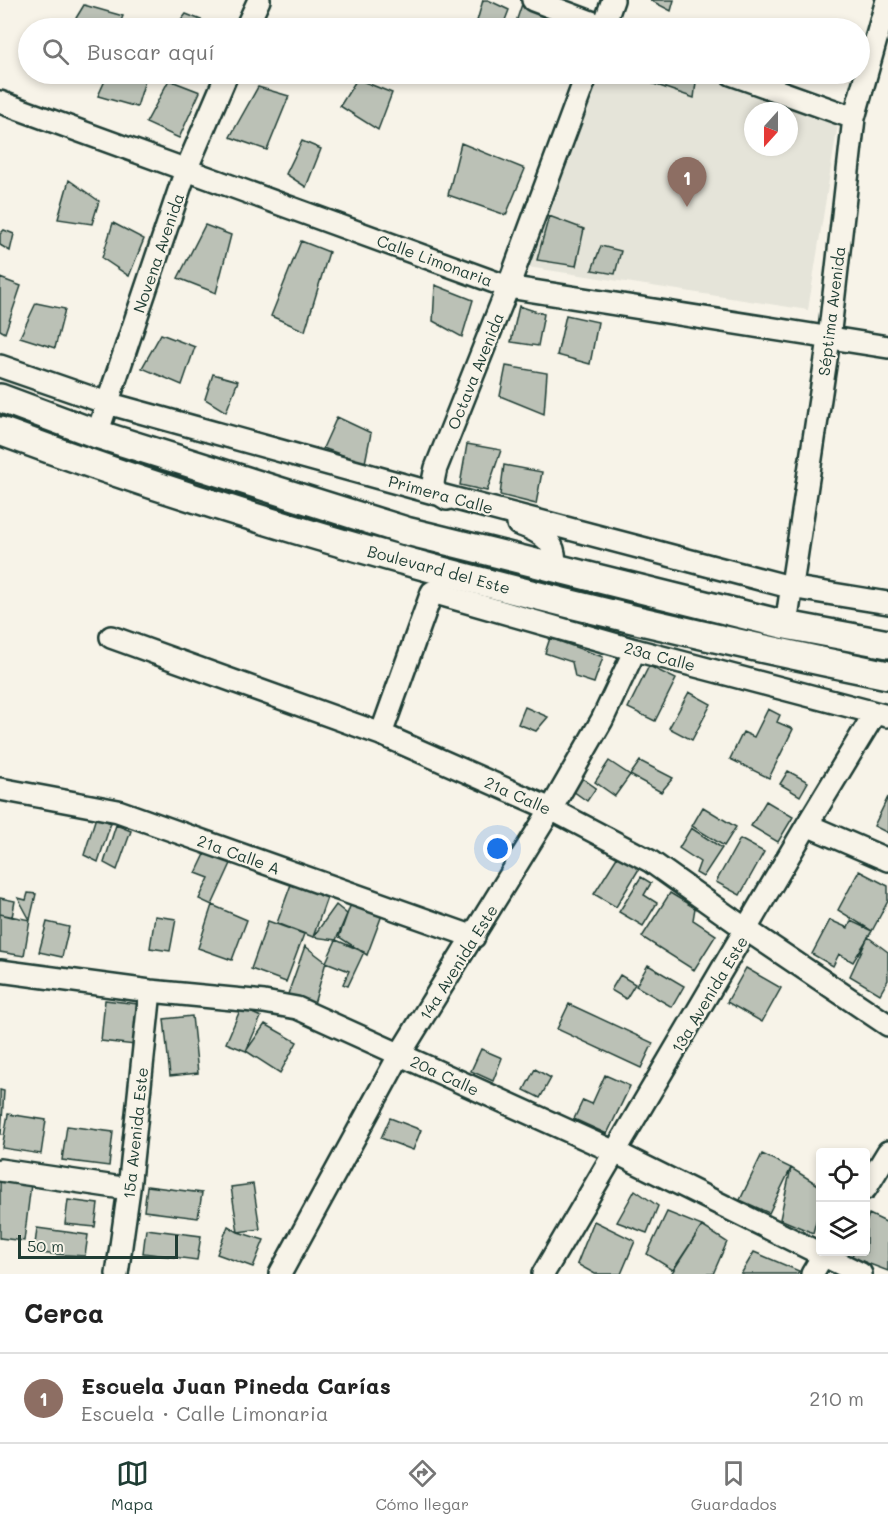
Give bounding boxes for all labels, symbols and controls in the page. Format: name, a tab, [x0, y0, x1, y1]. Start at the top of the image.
search box	[18, 18, 870, 84]
icon: search	[39, 35, 72, 68]
text: Buscar aquí	[87, 37, 215, 66]
north arrow	[744, 102, 798, 156]
pin: 1	[668, 158, 706, 207]
street label: Novena Avenida	[128, 190, 188, 316]
street label: Calle Limonaria	[374, 229, 496, 291]
street label: Séptima Avenida	[813, 245, 849, 377]
street label: Octava Avenida	[442, 309, 508, 433]
street label: Primera Calle	[386, 470, 496, 518]
street label: Boulevard del Este	[365, 540, 513, 598]
street label: 23a Calle	[622, 636, 698, 676]
street label: 21a Calle	[482, 771, 554, 819]
street label: 21a Calle A	[195, 829, 283, 879]
your location	[483, 834, 512, 863]
street label: 14a Avenida Este	[414, 900, 502, 1024]
street label: 13a Avenida Este	[666, 932, 752, 1056]
street label: 20a Calle	[407, 1050, 483, 1100]
street label: 15a Avenida Este	[118, 1066, 152, 1200]
map controls	[816, 1148, 870, 1256]
button: locate	[816, 1148, 870, 1202]
button: layers	[816, 1202, 870, 1256]
scale bar	[18, 1232, 178, 1260]
text: 50 m	[27, 1235, 64, 1256]
text: Cerca	[24, 1296, 104, 1330]
text: Escuela Juan Pineda Carías	[81, 1371, 391, 1400]
text: 1	[39, 1385, 48, 1411]
text: 210 m	[809, 1385, 864, 1411]
text: Escuela · Calle Limonaria	[81, 1400, 328, 1426]
tab: Mapa	[111, 1457, 154, 1514]
tab: Cómo llegar	[375, 1457, 469, 1514]
tab: Guardados	[691, 1457, 777, 1514]

